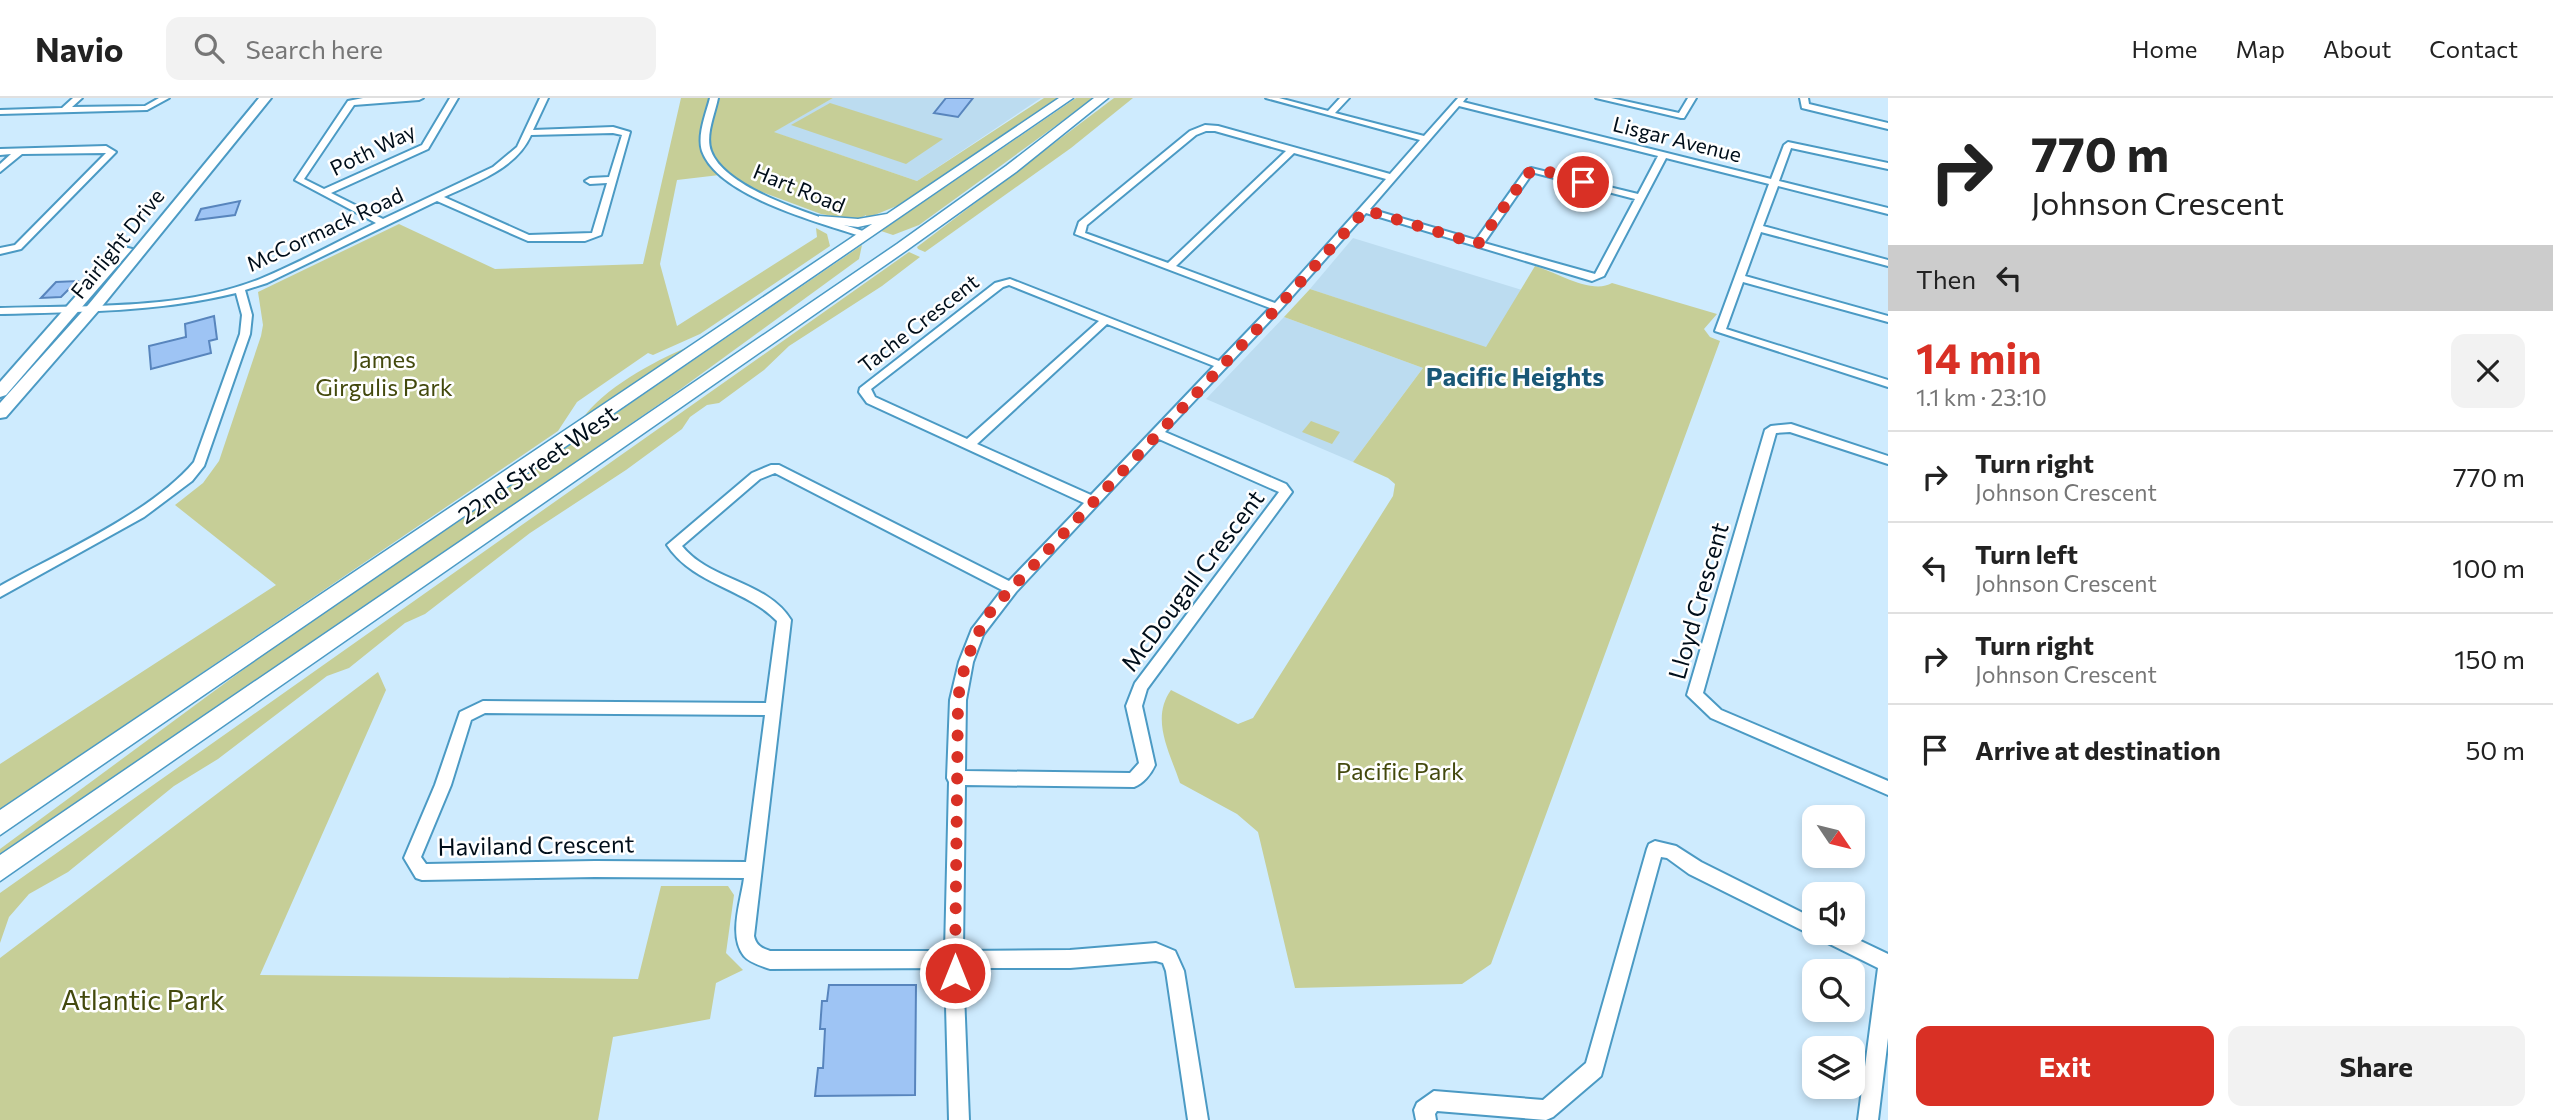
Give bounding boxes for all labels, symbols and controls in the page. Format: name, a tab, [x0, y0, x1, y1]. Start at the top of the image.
search box	[166, 17, 656, 80]
text: Navio	[35, 28, 124, 69]
icon: search	[190, 29, 228, 67]
text: Search here	[246, 33, 383, 64]
text: Home	[2132, 34, 2198, 63]
text: Map	[2236, 34, 2285, 63]
text: About	[2323, 34, 2391, 63]
text: Contact	[2429, 34, 2518, 63]
street label: Lisgar Avenue	[1610, 110, 1744, 167]
street label: Poth Way	[326, 117, 419, 180]
text: 770 m	[2031, 122, 2169, 182]
icon: right	[1916, 126, 2007, 217]
pin	[1553, 152, 1613, 212]
street label: Hart Road	[750, 158, 849, 217]
icon: arrive	[1564, 163, 1602, 201]
street label: McCormack Road	[242, 181, 407, 276]
text: Johnson Crescent	[2031, 182, 2284, 222]
street label: Fairlight Drive	[65, 183, 169, 303]
icon: left	[1990, 259, 2028, 297]
text: Then	[1916, 263, 1976, 294]
street label: Tache Crescent	[853, 268, 983, 377]
text: 14 min	[1916, 331, 2041, 383]
button: close	[2451, 334, 2525, 408]
park label: James Girgulis Park	[315, 344, 453, 401]
district label: Pacific Heights	[1426, 360, 1604, 391]
text: 1.1 km · 23:10	[1916, 383, 2047, 411]
street label: 22nd Street West	[452, 398, 622, 529]
text: Turn right	[1975, 447, 2094, 478]
icon: right	[1916, 458, 1954, 496]
text: 770 m	[2453, 461, 2525, 492]
text: Johnson Crescent	[1975, 478, 2157, 506]
street label: McDougall Crescent	[1114, 484, 1270, 677]
street label: Lloyd Crescent	[1661, 519, 1734, 682]
text: Turn left	[1975, 538, 2078, 569]
icon: left	[1916, 549, 1954, 587]
text: 100 m	[2452, 552, 2525, 583]
text: Johnson Crescent	[1975, 569, 2157, 597]
text: Turn right	[1975, 629, 2094, 660]
icon: right	[1916, 640, 1954, 678]
text: 150 m	[2454, 643, 2525, 674]
text: Johnson Crescent	[1975, 660, 2157, 688]
icon: arrive	[1916, 731, 1954, 769]
text: Arrive at destination	[1975, 734, 2221, 765]
text: 50 m	[2465, 734, 2525, 765]
park label: Pacific Park	[1336, 756, 1464, 785]
north arrow	[1802, 805, 1866, 868]
map controls	[1802, 805, 1865, 1099]
street label: Haviland Crescent	[437, 828, 635, 861]
button: sound	[1802, 882, 1865, 945]
position arrow	[918, 936, 992, 1010]
button: search	[1802, 959, 1865, 1022]
park label: Atlantic Park	[61, 982, 225, 1016]
button: Exit	[1916, 1026, 2214, 1106]
button: Share	[2228, 1026, 2525, 1106]
button: layers	[1802, 1036, 1865, 1099]

